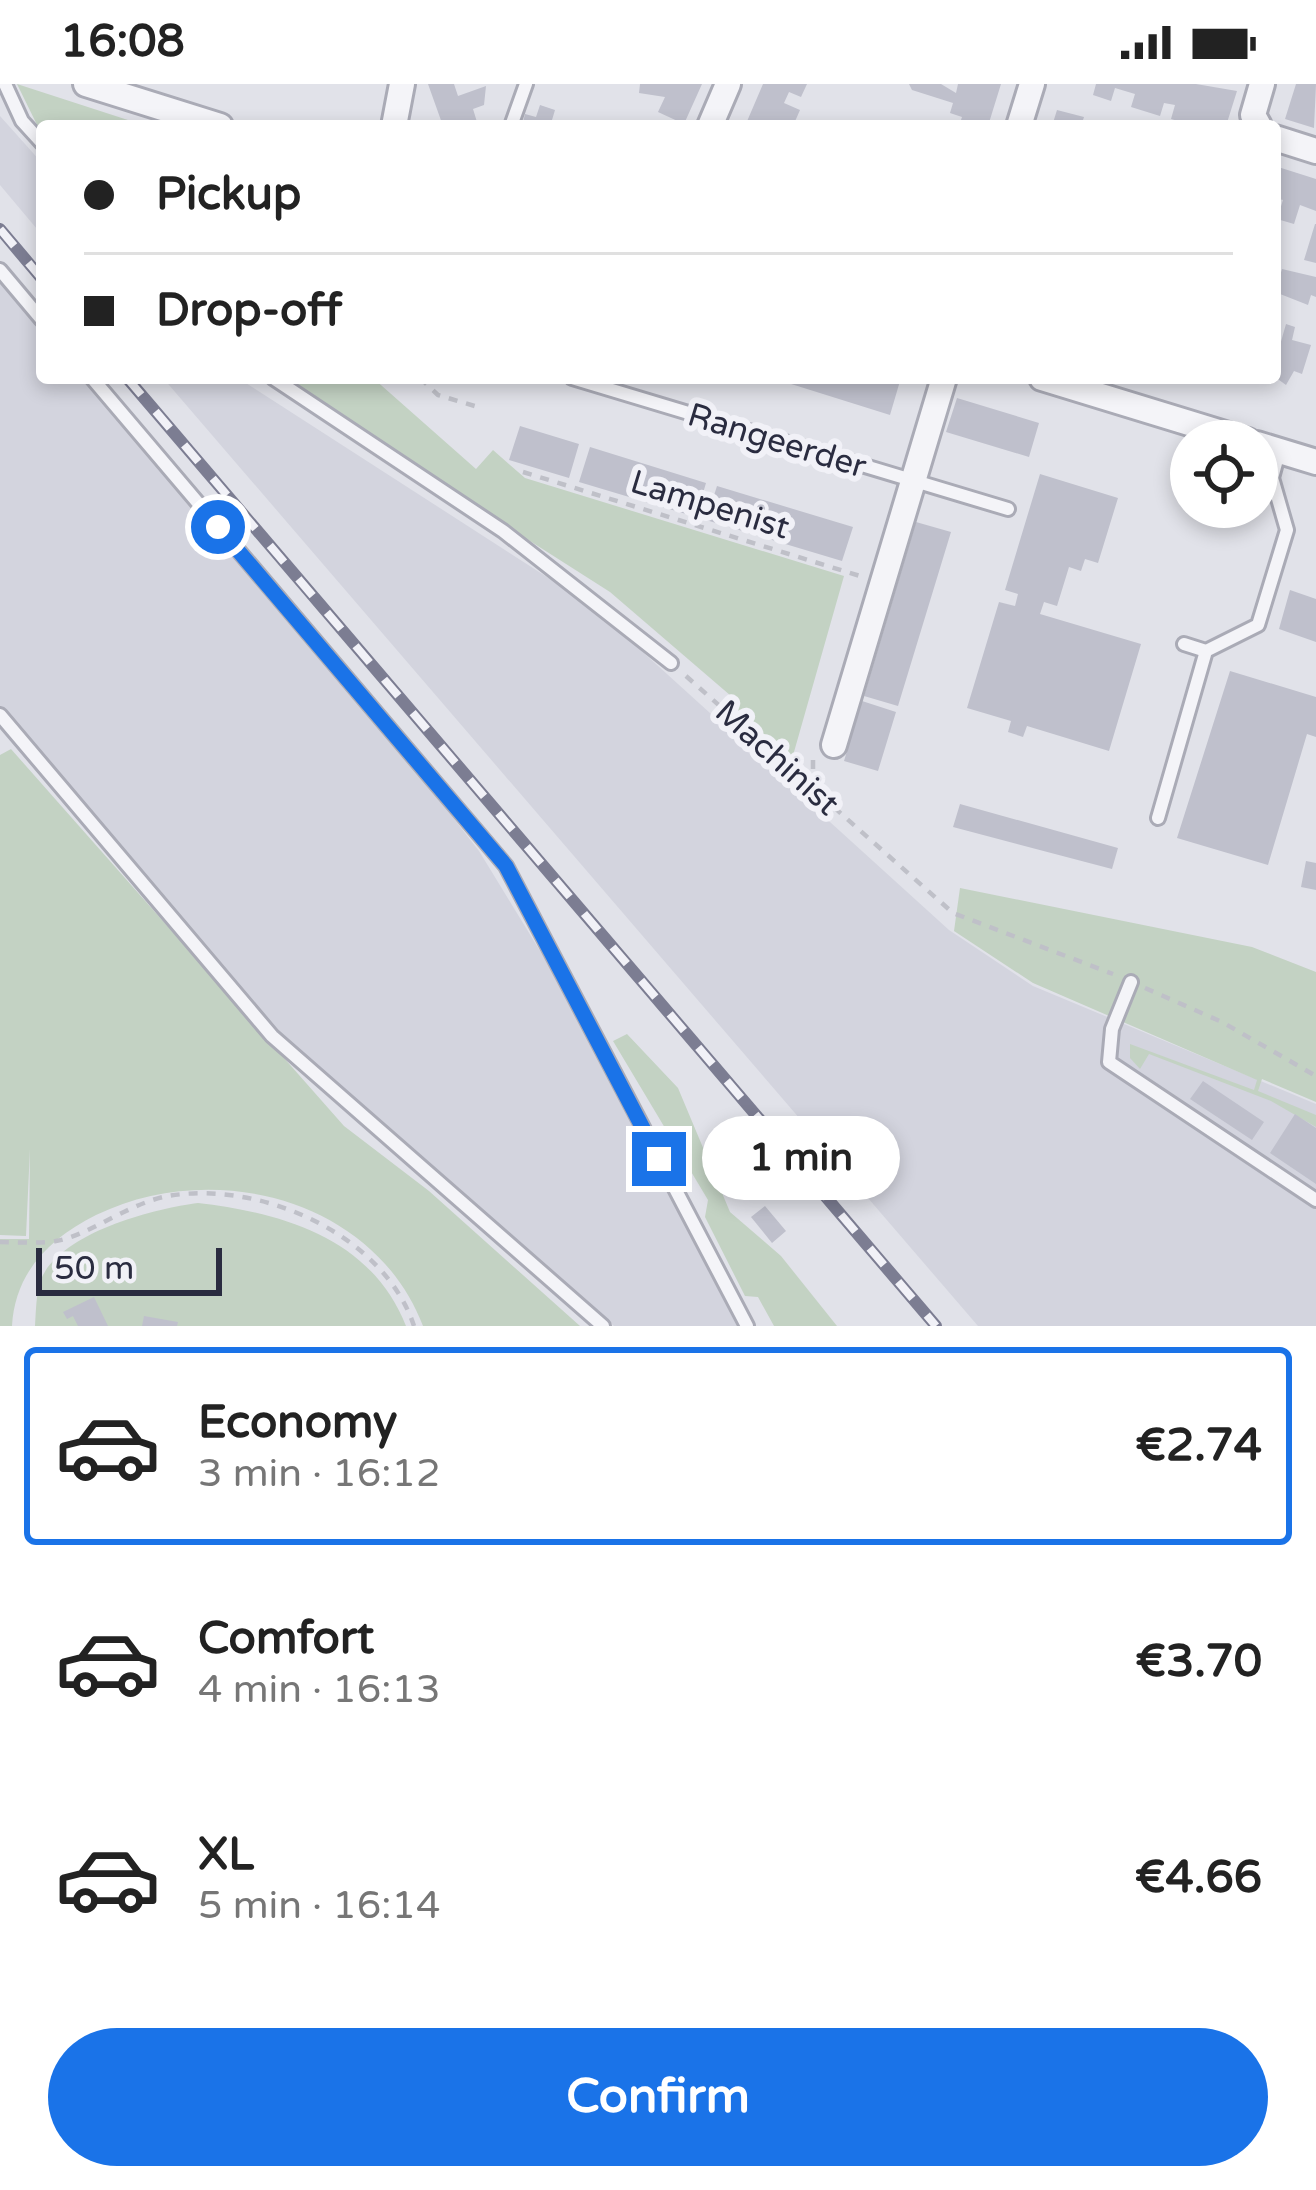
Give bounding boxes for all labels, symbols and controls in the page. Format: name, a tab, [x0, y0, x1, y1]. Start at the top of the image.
text: 16:08	[60, 15, 185, 69]
text: Pickup	[156, 168, 301, 222]
text: Drop-off	[156, 284, 342, 338]
street label: Rangeerder	[683, 395, 871, 487]
map controls	[1170, 420, 1278, 528]
button: locate	[1170, 420, 1278, 528]
street label: Lampenist	[626, 462, 794, 548]
route start	[191, 500, 245, 554]
street label: Machinist	[707, 692, 847, 824]
callout: 1 min	[701, 1117, 899, 1201]
route end	[632, 1132, 686, 1186]
text: 1 min	[749, 1134, 853, 1181]
scale bar	[36, 1242, 222, 1295]
text: 50 m	[54, 1249, 134, 1288]
icon: car	[54, 1392, 162, 1500]
text: Economy	[198, 1396, 397, 1450]
text: €2.74	[1135, 1419, 1262, 1473]
text: 3 min · 16:12	[198, 1450, 440, 1497]
icon: car	[54, 1608, 162, 1716]
text: Comfort	[198, 1612, 374, 1666]
text: €3.70	[1135, 1635, 1262, 1689]
text: 4 min · 16:13	[198, 1666, 440, 1713]
icon: car	[54, 1824, 162, 1932]
text: XL	[198, 1828, 254, 1882]
text: €4.66	[1135, 1851, 1262, 1905]
text: 5 min · 16:14	[198, 1882, 440, 1929]
button: Confirm	[48, 2028, 1268, 2166]

